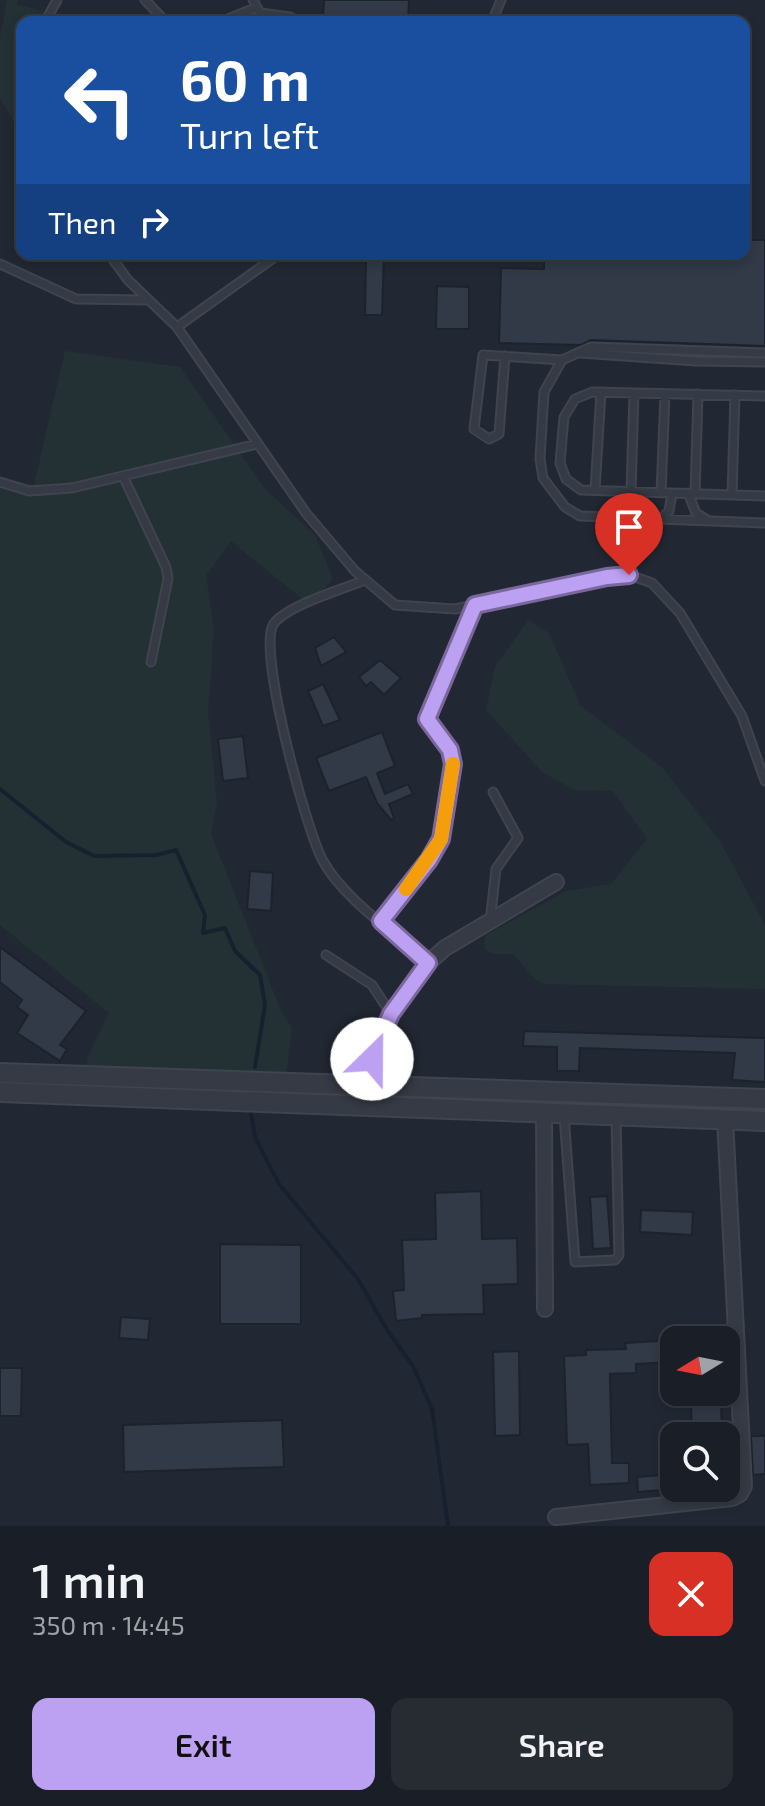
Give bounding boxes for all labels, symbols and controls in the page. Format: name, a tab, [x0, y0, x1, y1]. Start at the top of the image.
text: 60 m	[180, 45, 310, 112]
icon: left	[48, 48, 152, 152]
text: Turn left	[180, 113, 319, 156]
icon: right	[132, 200, 176, 244]
text: Then	[48, 204, 116, 240]
pin	[595, 493, 663, 575]
icon: arrive	[607, 505, 651, 549]
position arrow	[330, 1017, 414, 1101]
north arrow	[660, 1326, 740, 1406]
map controls	[660, 1326, 740, 1502]
button: search	[660, 1422, 740, 1502]
text: 1 min	[32, 1550, 146, 1608]
button: close	[649, 1552, 733, 1636]
text: 350 m · 14:45	[32, 1609, 185, 1640]
button: Exit	[32, 1698, 375, 1790]
button: Share	[391, 1698, 733, 1790]

